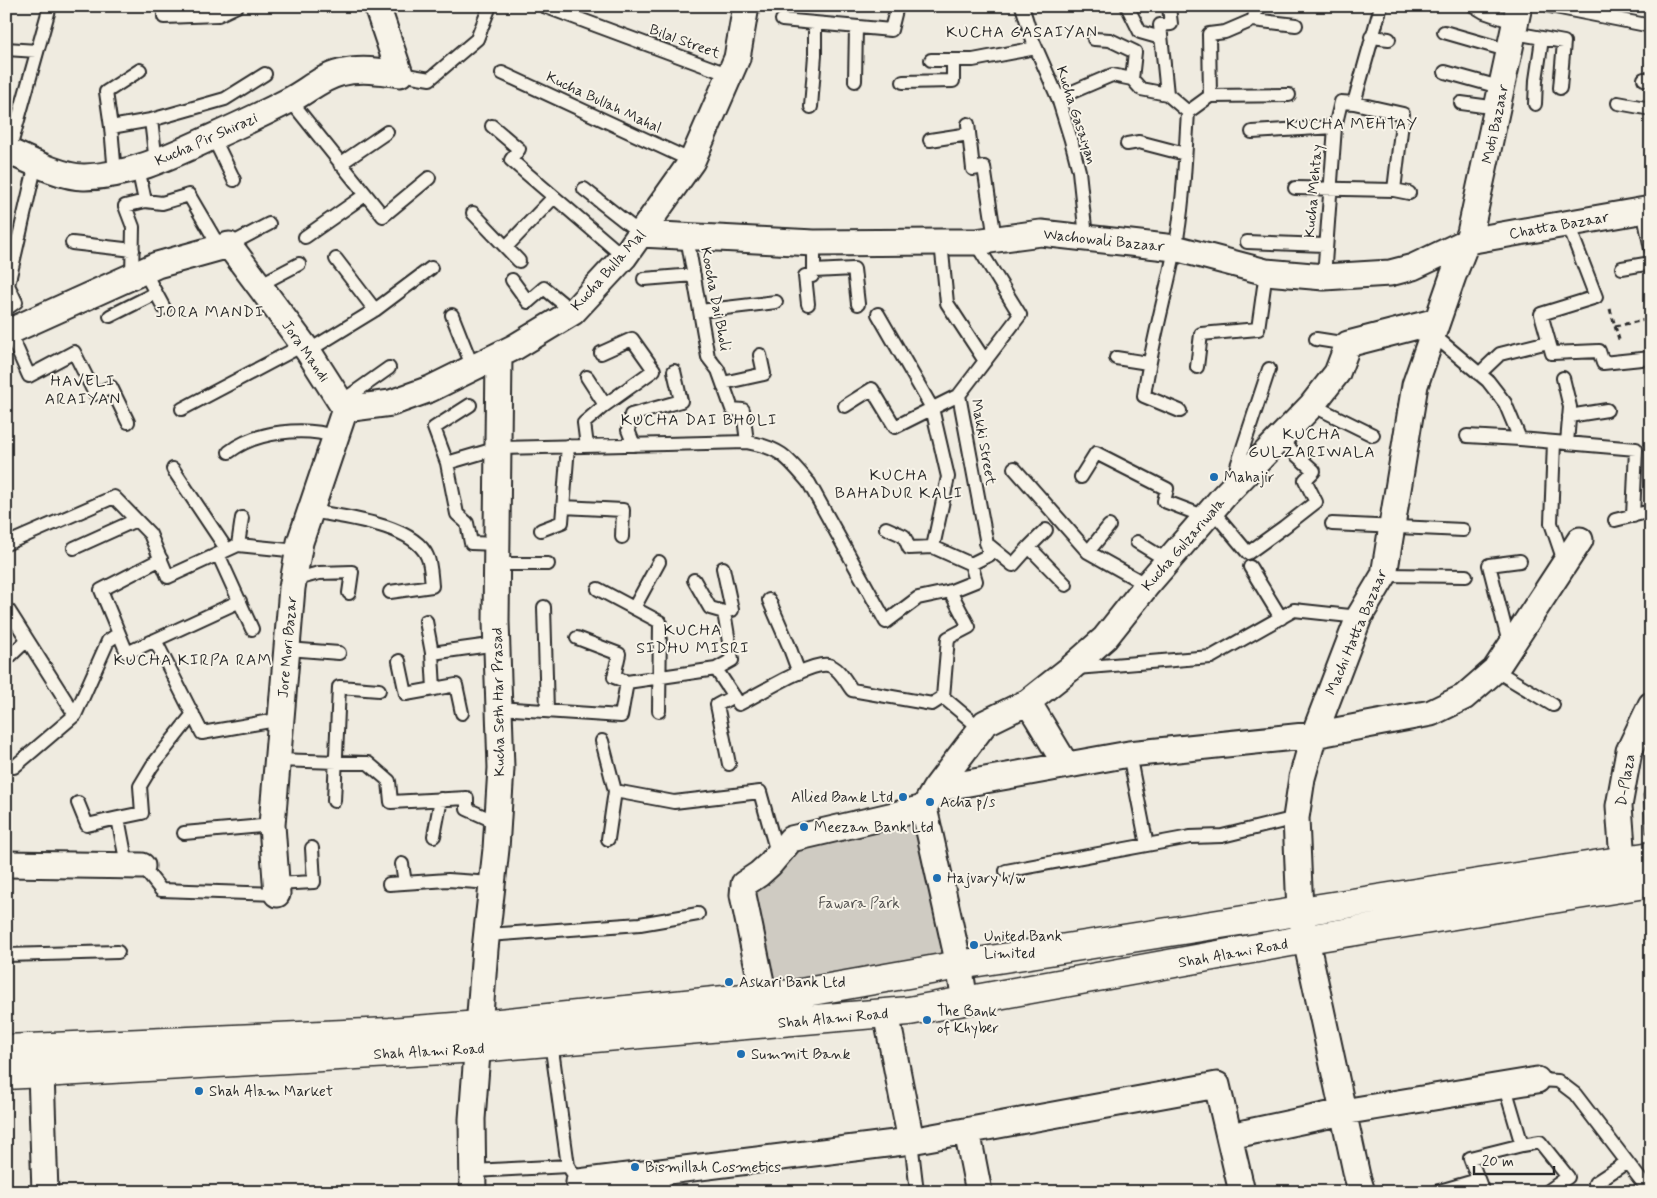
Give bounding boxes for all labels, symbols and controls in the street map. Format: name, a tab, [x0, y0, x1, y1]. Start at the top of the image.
street label: Bilal Street	[647, 20, 723, 64]
district label: KUCHA GASAIYAN	[946, 22, 1098, 43]
street label: Kucha Gasaiyan	[1051, 64, 1101, 167]
street label: Kucha Bullah Mahal	[543, 67, 665, 138]
street label: Moti Bazaar	[1478, 83, 1514, 166]
street label: Kucha Pir Shirazi	[152, 108, 261, 171]
district label: KUCHA MEHTAY	[1286, 114, 1418, 135]
street label: Kucha Mehtay	[1300, 143, 1328, 239]
street label: Chatta Bazaar	[1508, 207, 1611, 245]
street label: Wachowali Bazaar	[1042, 225, 1165, 257]
street label: Kucha Bulla Mal	[567, 226, 651, 316]
street label: Koocha Dai Bholi	[695, 245, 735, 353]
district label: JORA MANDI	[156, 302, 264, 323]
street label: Jora Mandi	[277, 317, 334, 386]
district label: HAVELI ARAIYAN	[45, 371, 121, 410]
street label: Makki Street	[966, 397, 1000, 487]
district label: KUCHA DAI BHOLI	[621, 410, 777, 431]
district label: KUCHA GULZARIWALA	[1248, 424, 1376, 463]
district label: KUCHA BAHADUR KALI	[835, 465, 963, 504]
place label: Mahajir	[1224, 468, 1274, 488]
marker: Mahajir	[1208, 471, 1220, 483]
street label: Kucha Gulzariwala	[1138, 493, 1231, 596]
street label: Machi Hatta Bazaar	[1321, 566, 1392, 698]
street label: Jore Mori Bazar	[274, 595, 302, 699]
district label: KUCHA SIDHU MISRI	[636, 620, 750, 659]
street label: Kucha Seth Har Prasad	[488, 627, 510, 777]
district label: KUCHA KIRPA RAM	[114, 650, 272, 671]
street label: D-Plaza	[1612, 753, 1640, 808]
place label: Allied Bank Ltd	[791, 788, 893, 808]
marker: Allied Bank Ltd	[897, 791, 909, 803]
place label: Acha p/s	[940, 793, 996, 813]
marker: Acha p/s	[924, 796, 936, 808]
place label: Meezan Bank Ltd	[814, 818, 934, 838]
marker: Meezan Bank Ltd	[798, 821, 810, 833]
place label: Hajvary h/w	[947, 869, 1026, 889]
marker: Hajvary h/w	[931, 872, 943, 884]
park label: Fawara Park	[818, 894, 900, 914]
place label: United Bank Limited	[984, 927, 1062, 964]
street label: Shah Alami Road	[1177, 934, 1290, 973]
marker: United Bank Limited	[968, 939, 980, 951]
place label: Askari Bank Ltd	[739, 973, 846, 993]
marker: Askari Bank Ltd	[723, 976, 735, 988]
place label: The Bank of Khyber	[937, 1002, 999, 1039]
street label: Shah Alami Road	[777, 1004, 889, 1034]
marker: The Bank of Khyber	[921, 1014, 933, 1026]
street label: Shah Alami Road	[373, 1039, 485, 1065]
place label: Summit Bank	[751, 1045, 851, 1065]
marker: Summit Bank	[735, 1048, 747, 1060]
place label: Shah Alam Market	[209, 1082, 333, 1102]
marker: Shah Alam Market	[193, 1085, 205, 1097]
scale bar	[1474, 1143, 1554, 1175]
text: 20 m	[1482, 1152, 1514, 1172]
place label: Bismillah Cosmetics	[645, 1158, 781, 1178]
marker: Bismillah Cosmetics	[629, 1161, 641, 1173]

